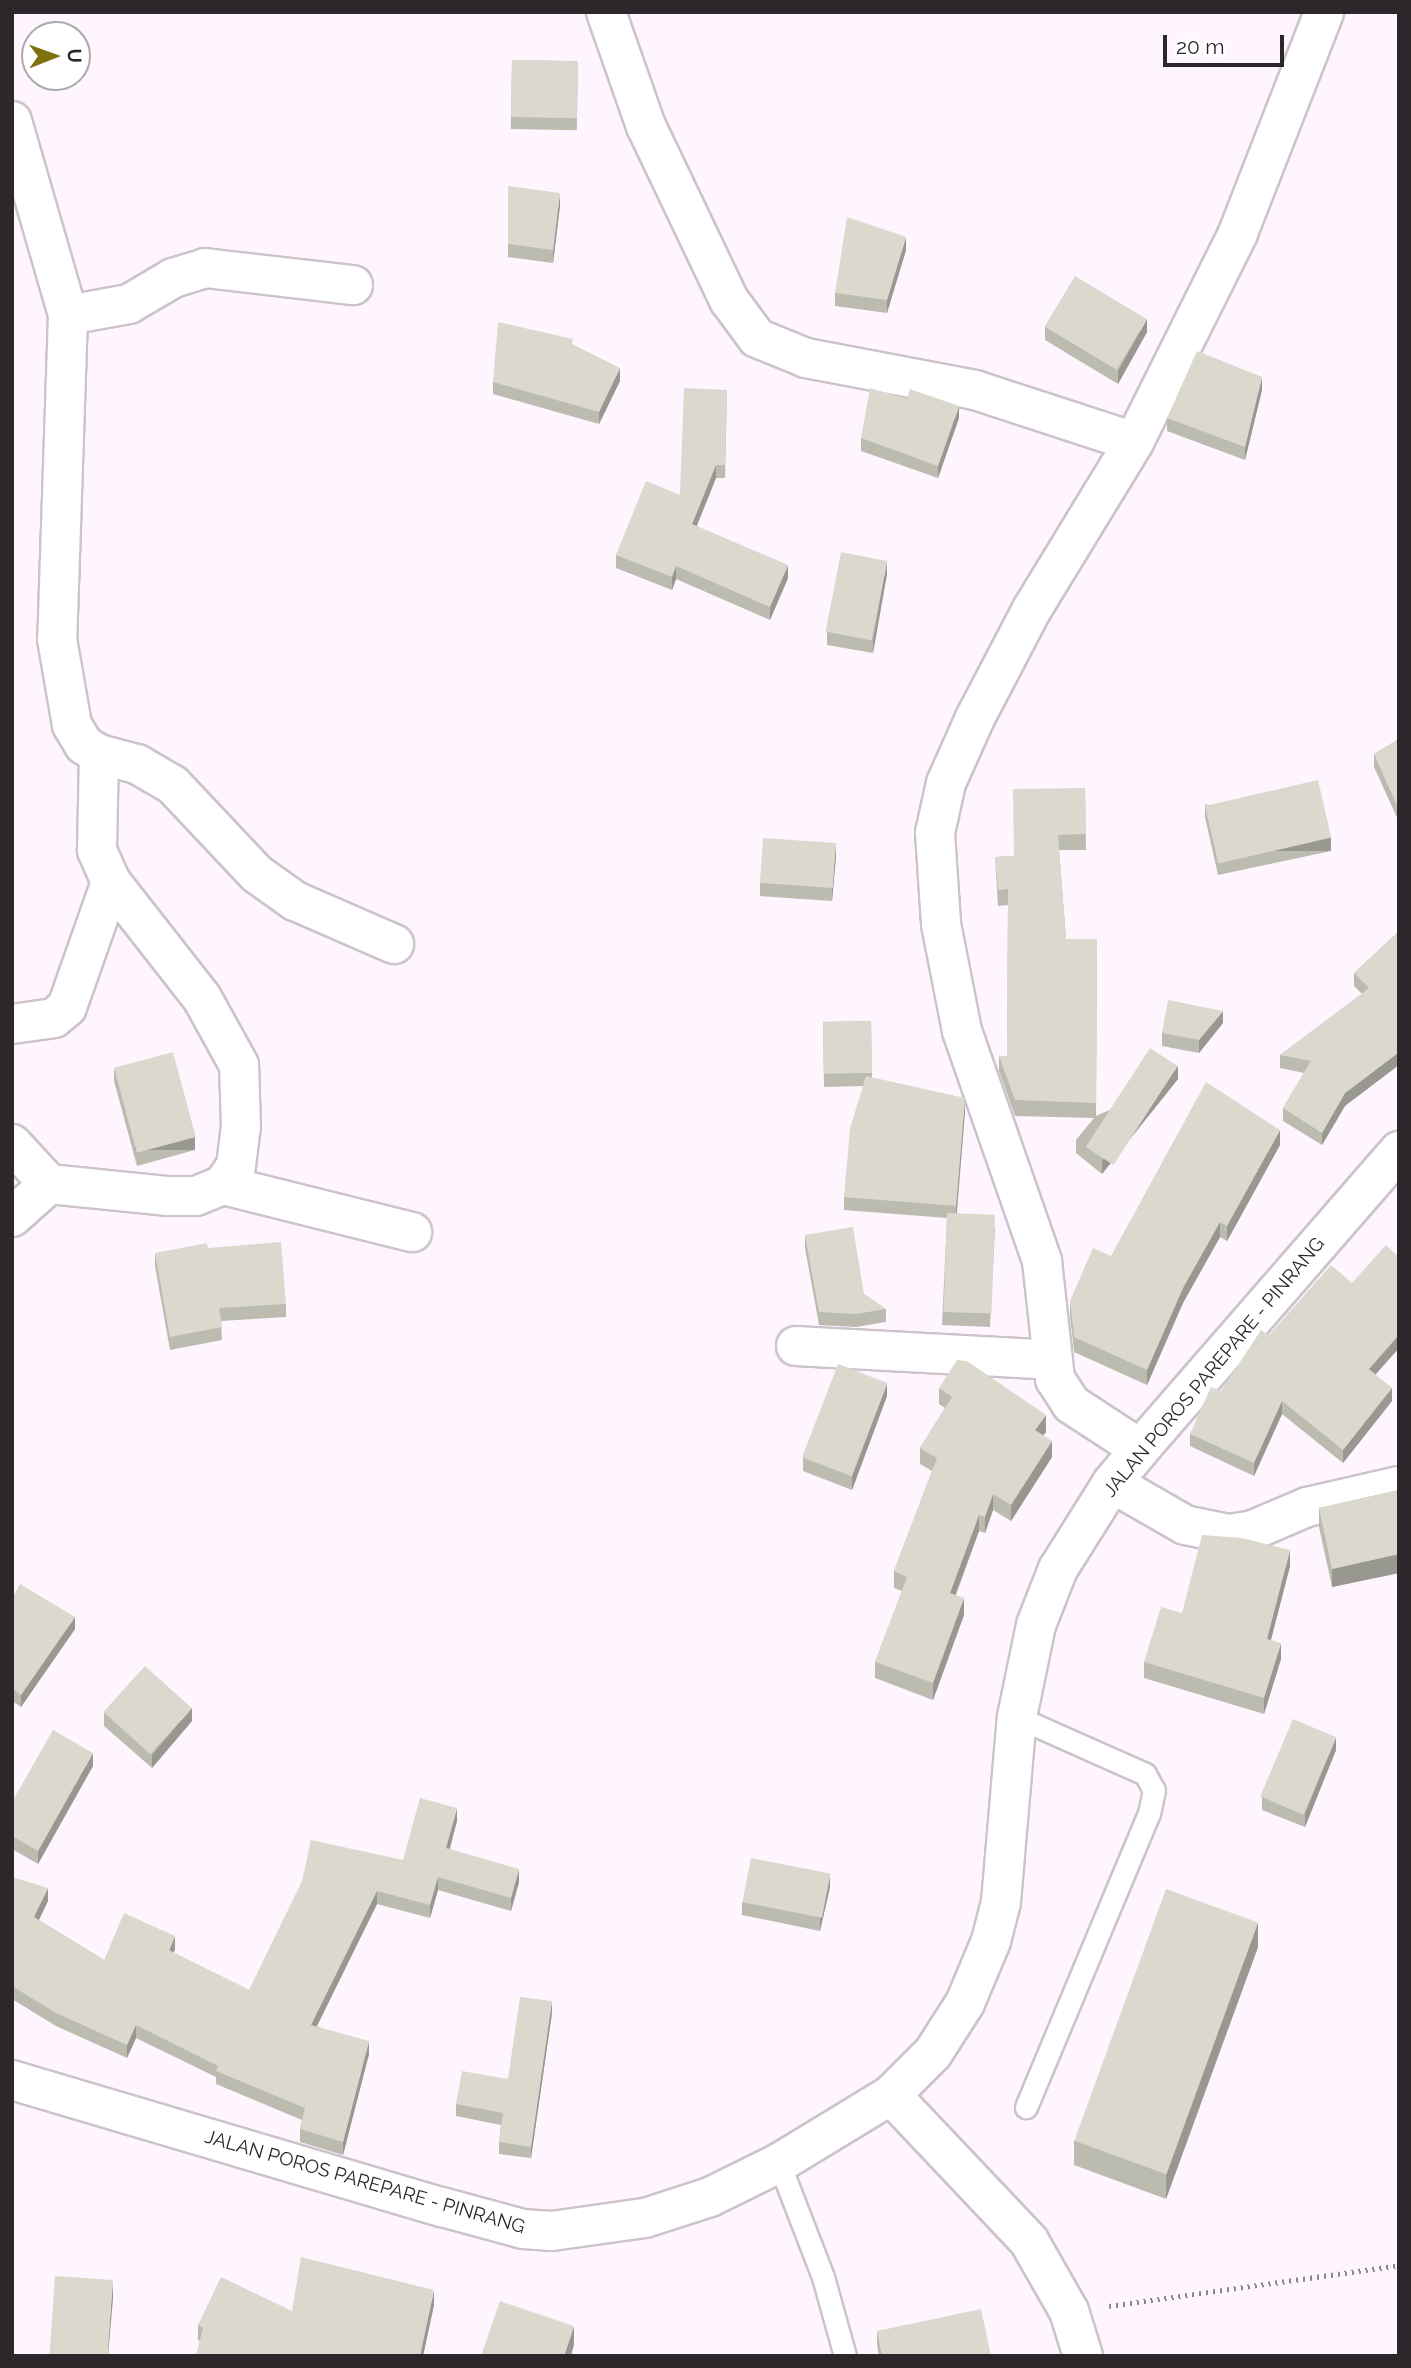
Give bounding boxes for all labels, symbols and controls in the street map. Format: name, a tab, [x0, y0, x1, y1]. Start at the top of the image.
north arrow	[21, 21, 91, 91]
scale bar	[1166, 21, 1287, 65]
text: 20 m	[1176, 34, 1224, 59]
text: U	[64, 48, 86, 63]
street label: JALAN POROS PAREPARE - PINRANG	[1099, 1233, 1329, 1501]
street label: JALAN POROS PAREPARE - PINRANG	[202, 2125, 528, 2239]

